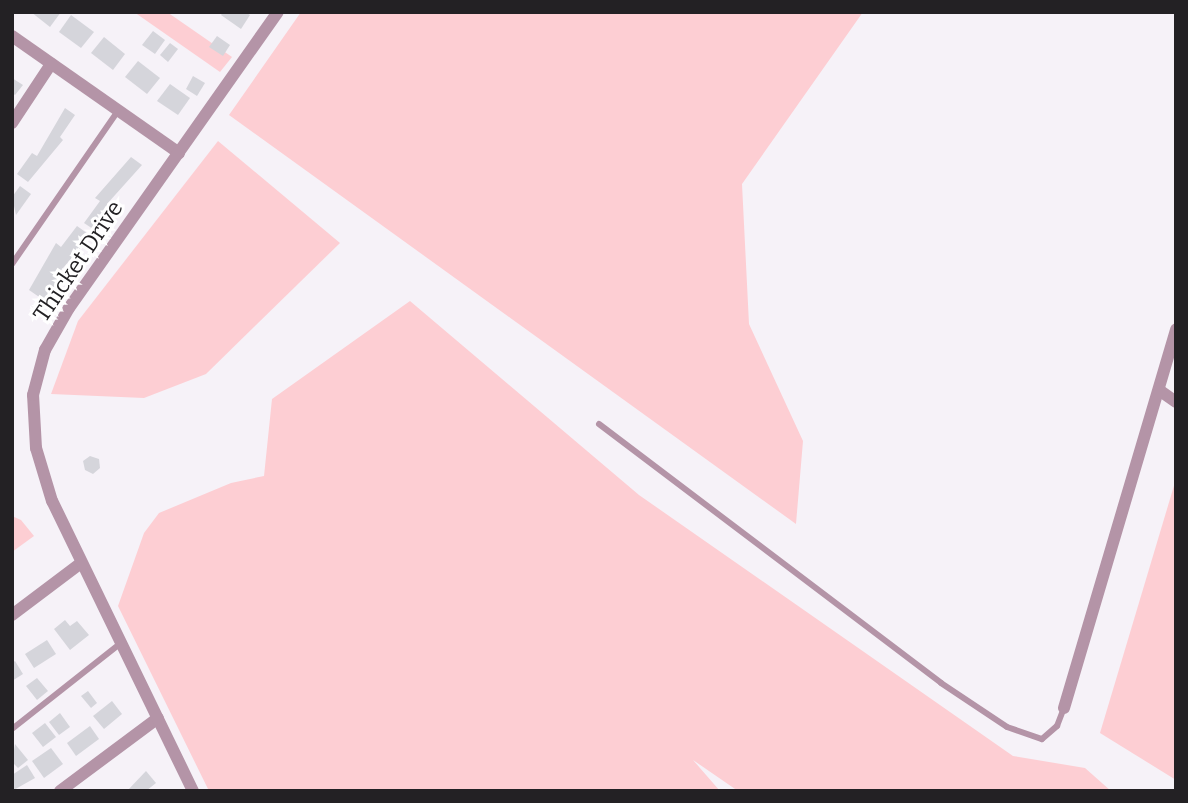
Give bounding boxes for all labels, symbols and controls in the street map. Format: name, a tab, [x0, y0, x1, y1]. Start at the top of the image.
street label: Thicket Drive	[27, 195, 129, 327]

